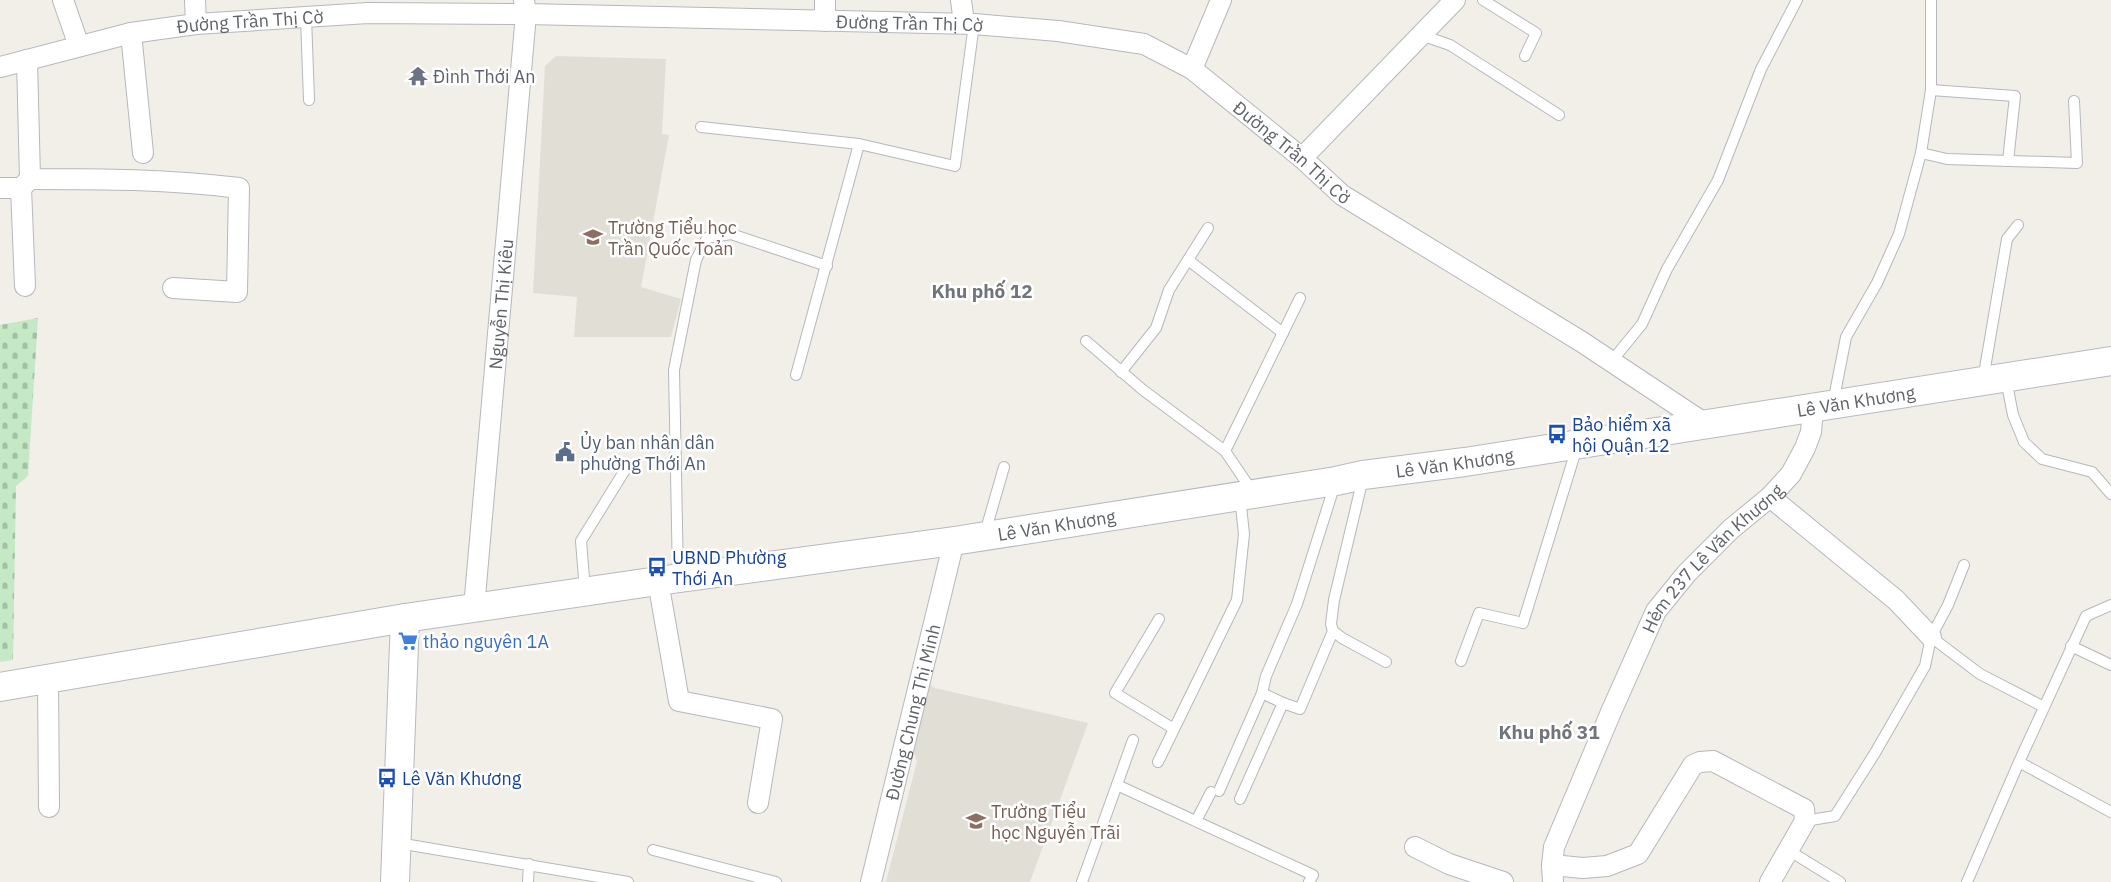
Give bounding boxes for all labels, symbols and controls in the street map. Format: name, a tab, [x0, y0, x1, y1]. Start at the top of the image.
street label: Đường Trần Thị Cờ	[175, 4, 324, 38]
street label: Đường Trần Thị Cờ	[836, 9, 984, 36]
temple icon: Đình Thới An	[407, 65, 429, 87]
place label: Đình Thới An	[433, 65, 535, 88]
street label: Đường Trần Thị Cờ	[1229, 96, 1355, 209]
place label: Trường Tiểu học Trần Quốc Toản	[608, 216, 737, 260]
school or university icon: Trường Tiểu học Trần Quốc Toản	[582, 226, 604, 248]
street label: Nguyễn Thị Kiêu	[483, 238, 518, 370]
district label: Khu phố 12	[931, 279, 1033, 303]
street label: Lê Văn Khương	[1795, 380, 1917, 421]
place label: Bảo hiểm xã hội Quận 12	[1572, 413, 1671, 457]
bus stop icon: Bảo hiểm xã hội Quận 12	[1546, 423, 1568, 445]
place label: Ủy ban nhân dân phường Thới An	[580, 431, 715, 475]
public building icon: Ủy ban nhân dân phường Thới An	[554, 441, 576, 463]
street label: Lê Văn Khương	[1394, 443, 1516, 482]
street label: Hẻm 237 Lê Văn Khương	[1636, 478, 1788, 636]
street label: Lê Văn Khương	[996, 504, 1118, 546]
place label: UBND Phường Thới An	[672, 546, 787, 590]
bus stop icon: UBND Phường Thới An	[646, 556, 668, 578]
street label: Đường Chung Thị Minh	[880, 621, 945, 803]
supermarket icon: thảo nguyên 1A	[397, 630, 419, 652]
place label: thảo nguyên 1A	[423, 630, 549, 653]
district label: Khu phố 31	[1498, 720, 1600, 744]
bus stop icon: Lê Văn Khương	[376, 767, 398, 789]
place label: Lê Văn Khương	[402, 767, 522, 790]
place label: Trường Tiểu học Nguyễn Trãi	[991, 800, 1120, 844]
school or university icon: Trường Tiểu học Nguyễn Trãi	[965, 810, 987, 832]

